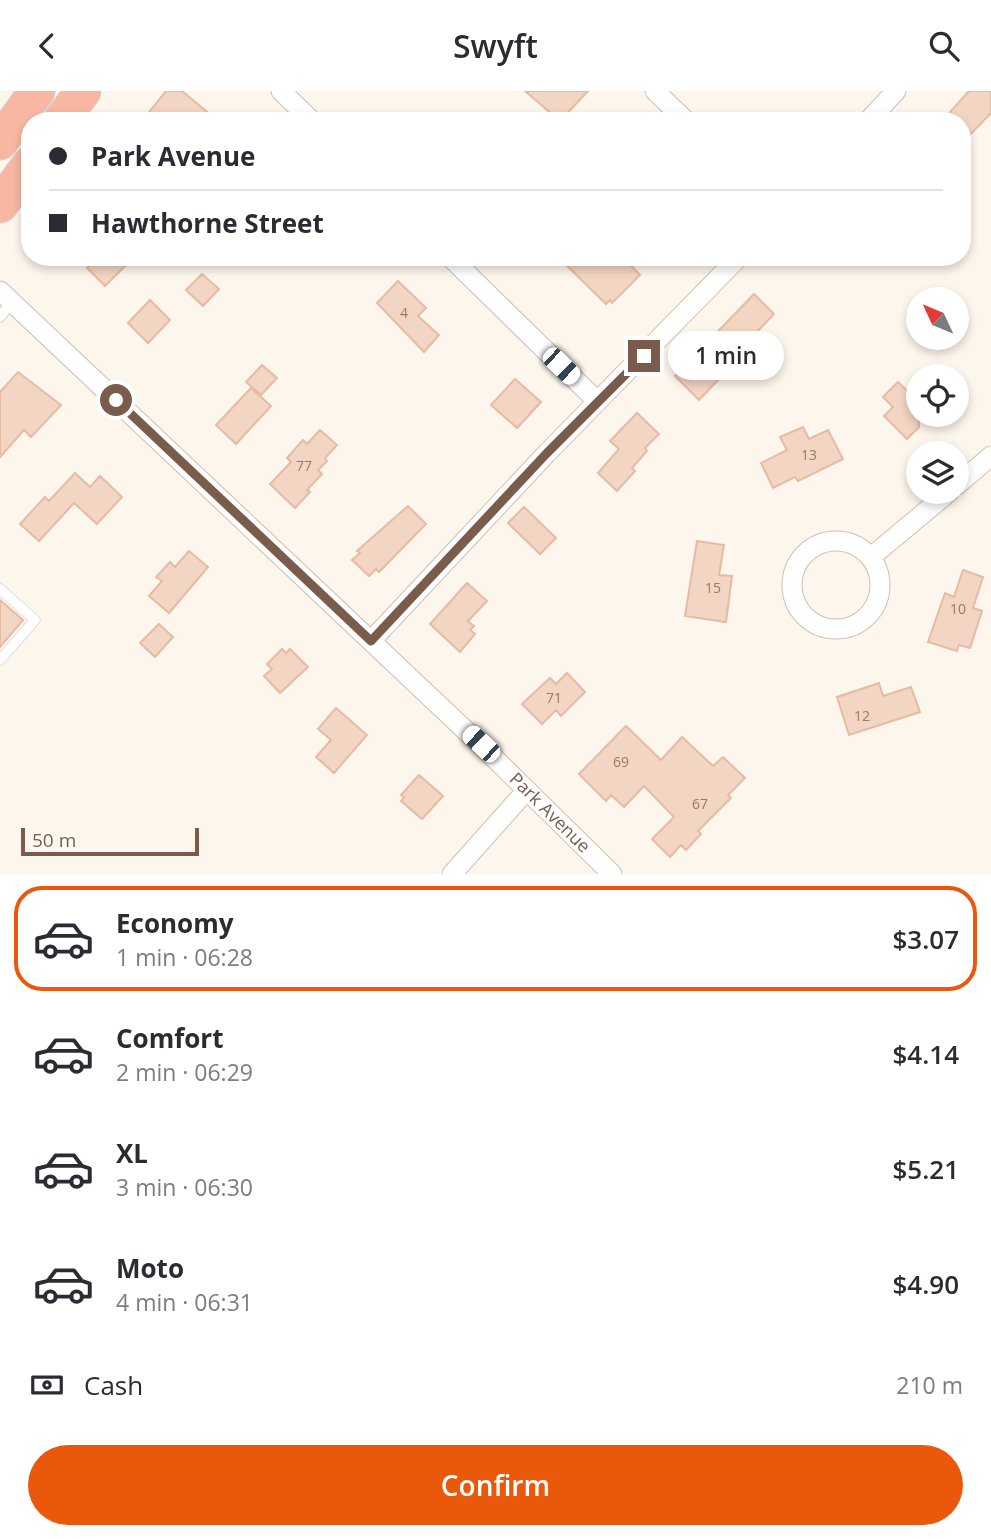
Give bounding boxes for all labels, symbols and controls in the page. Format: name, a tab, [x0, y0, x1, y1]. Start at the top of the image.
text: Swyft	[453, 24, 538, 67]
icon: back	[28, 27, 66, 65]
icon: search	[925, 27, 963, 65]
text: Park Avenue	[91, 138, 255, 174]
text: Hawthorne Street	[91, 205, 324, 241]
north arrow	[906, 287, 970, 350]
map controls	[906, 287, 969, 504]
house number: 4	[400, 303, 408, 322]
callout: 1 min	[668, 331, 784, 381]
text: 1 min	[695, 339, 757, 371]
route end	[628, 340, 660, 372]
car	[539, 344, 584, 388]
button: locate	[906, 364, 969, 427]
route start	[100, 384, 132, 416]
button: layers	[906, 441, 969, 504]
house number: 13	[801, 445, 817, 464]
house number: 77	[296, 456, 312, 475]
house number: 15	[705, 578, 721, 597]
house number: 10	[950, 599, 966, 618]
house number: 71	[546, 688, 562, 707]
house number: 12	[854, 706, 870, 725]
car	[459, 722, 504, 766]
house number: 69	[613, 752, 629, 771]
street label: Park Avenue	[505, 767, 596, 857]
house number: 67	[692, 794, 708, 813]
scale bar	[21, 825, 200, 857]
text: 50 m	[32, 827, 76, 853]
text: Economy	[116, 905, 234, 941]
icon: car	[32, 907, 95, 970]
text: $3.07	[892, 921, 959, 957]
text: 1 min · 06:28	[116, 941, 253, 973]
text: Comfort	[116, 1020, 223, 1056]
icon: car	[32, 1022, 95, 1085]
text: $4.14	[892, 1036, 959, 1072]
text: 2 min · 06:29	[116, 1056, 253, 1088]
text: XL	[116, 1135, 148, 1171]
icon: car	[32, 1137, 95, 1200]
text: $5.21	[892, 1151, 959, 1187]
text: 3 min · 06:30	[116, 1171, 253, 1203]
text: Moto	[116, 1250, 184, 1286]
icon: car	[32, 1252, 95, 1315]
text: $4.90	[892, 1266, 959, 1302]
text: 4 min · 06:31	[116, 1286, 253, 1318]
icon: cash	[28, 1366, 66, 1404]
text: Cash	[84, 1367, 143, 1403]
text: 210 m	[896, 1369, 963, 1401]
button: Confirm	[28, 1445, 963, 1525]

